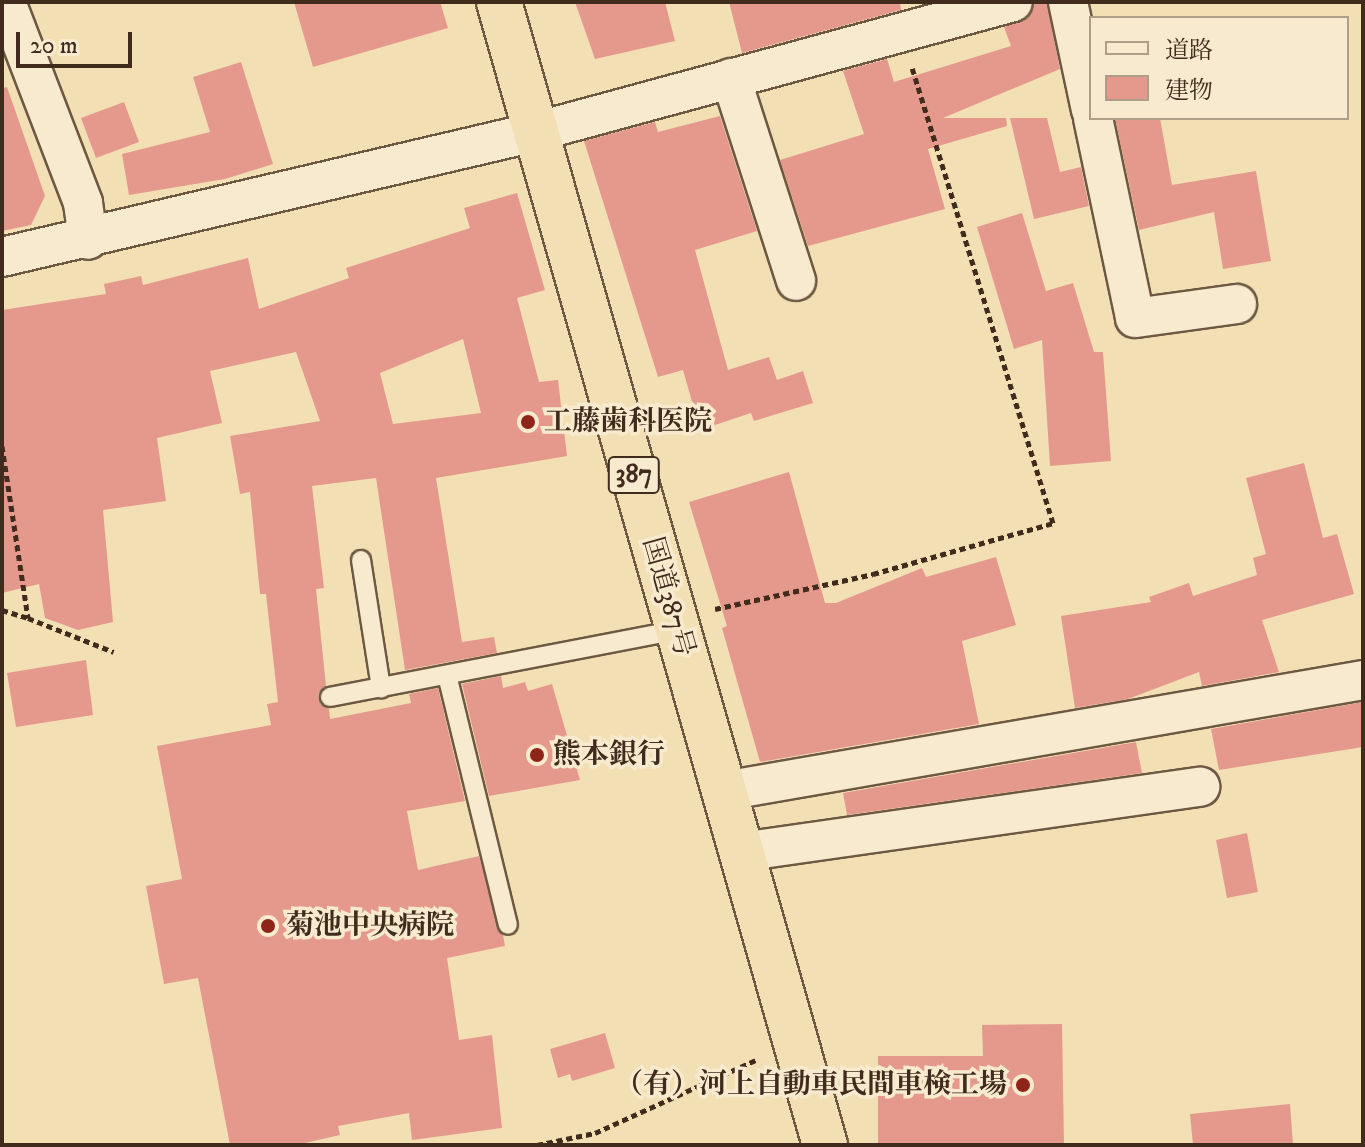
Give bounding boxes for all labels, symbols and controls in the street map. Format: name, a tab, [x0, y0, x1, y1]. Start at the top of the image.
scale bar	[20, 16, 136, 66]
legend	[1089, 16, 1349, 120]
text: 20 m	[30, 31, 78, 61]
text: 道路	[1165, 36, 1213, 66]
text: 建物	[1165, 76, 1213, 106]
place label: 工藤歯科医院	[544, 405, 712, 439]
marker: 工藤歯科医院	[519, 413, 537, 431]
road number: 387	[606, 453, 662, 497]
street label: 国道387号	[635, 533, 701, 661]
place label: 熊本銀行	[553, 738, 665, 772]
marker: 熊本銀行	[528, 746, 546, 764]
place label: 菊池中央病院	[286, 909, 454, 943]
marker: 菊池中央病院	[257, 915, 279, 937]
place label: （有）河上自動車民間車検工場	[615, 1068, 1007, 1102]
marker: （有）河上自動車民間車検工場	[1014, 1076, 1032, 1094]

